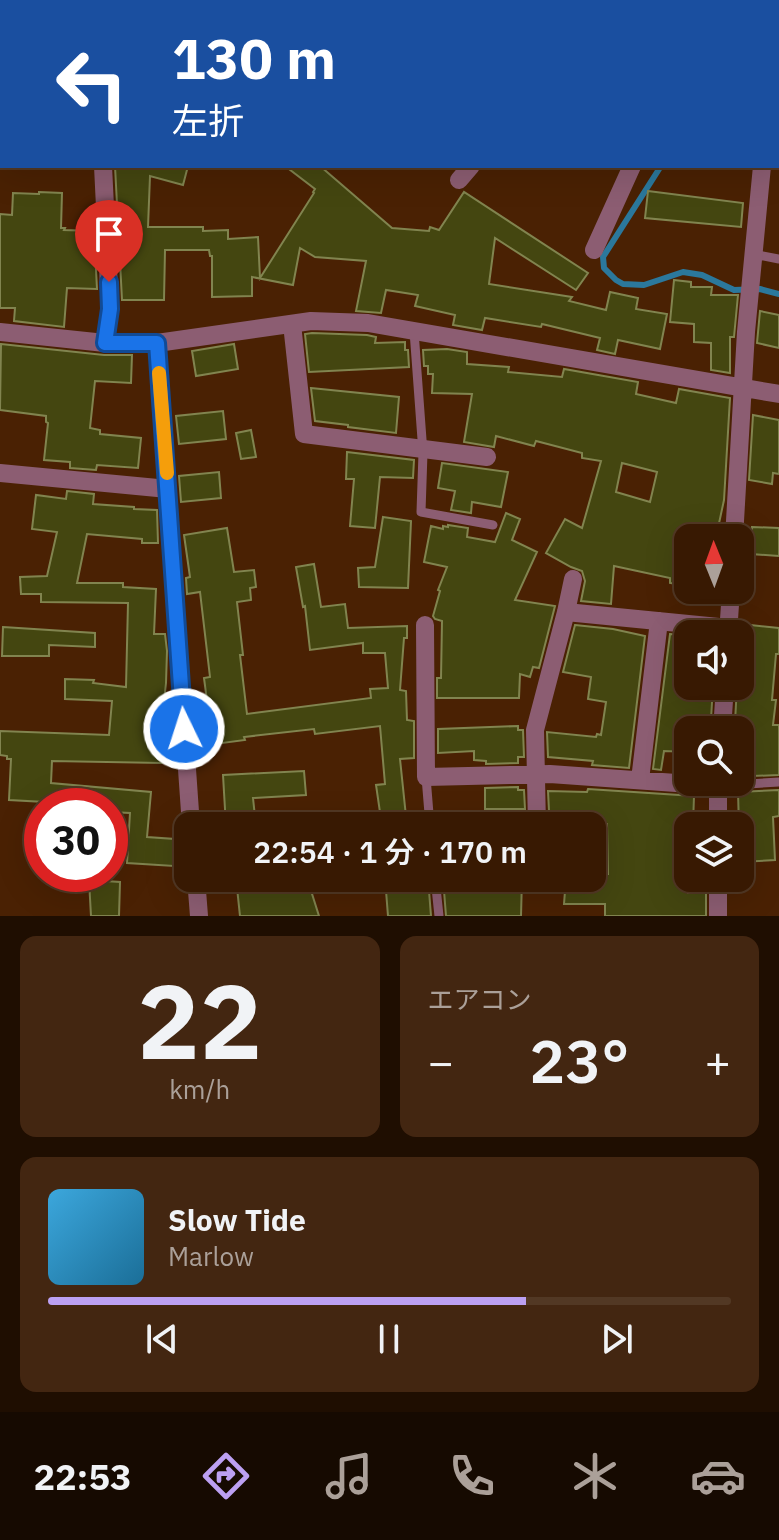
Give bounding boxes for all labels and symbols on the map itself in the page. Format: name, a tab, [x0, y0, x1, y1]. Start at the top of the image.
pin	[75, 200, 143, 282]
north arrow	[674, 524, 754, 604]
position arrow	[142, 687, 226, 771]
speed limit sign: 30	[24, 788, 128, 892]

